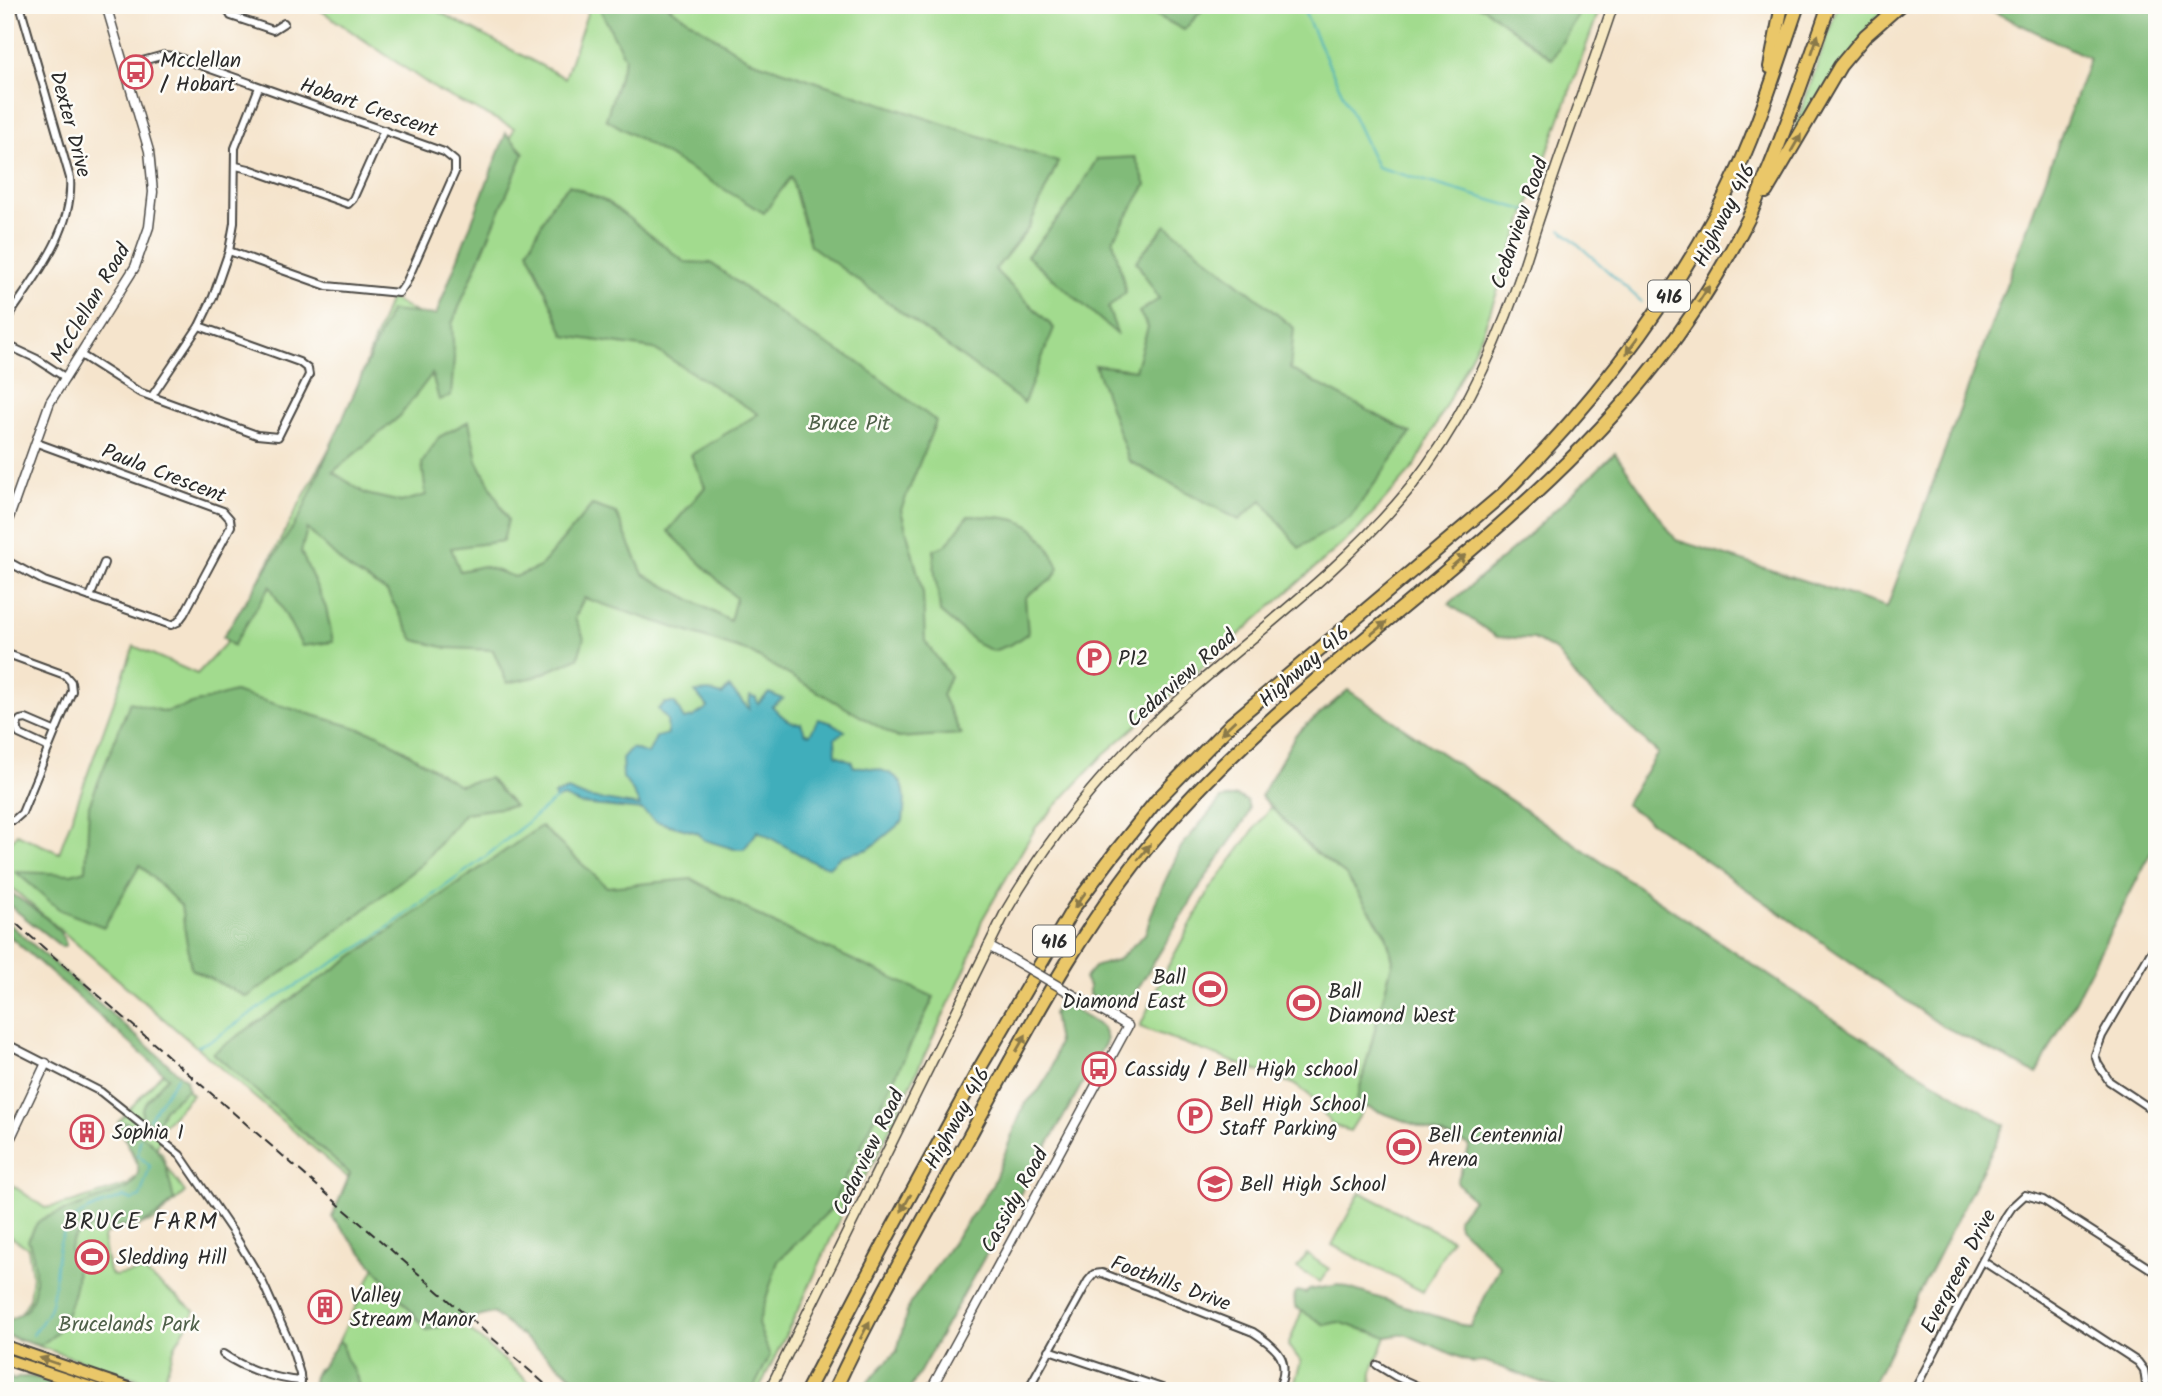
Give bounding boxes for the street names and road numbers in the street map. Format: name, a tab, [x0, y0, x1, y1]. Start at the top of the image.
street label: Dexter Drive	[40, 68, 100, 182]
street label: Hobart Crescent	[295, 69, 443, 148]
street label: Cedarview Road	[1482, 153, 1559, 294]
street label: Highway 416	[1685, 158, 1766, 273]
street label: McClellan Road	[42, 237, 140, 370]
road number: 416	[1648, 280, 1690, 312]
street label: Paula Crescent	[96, 436, 231, 514]
street label: Highway 416	[1252, 618, 1358, 716]
street label: Cedarview Road	[1119, 621, 1245, 737]
road number: 416	[1033, 925, 1075, 956]
street label: Highway 416	[917, 1062, 1000, 1176]
street label: Cedarview Road	[824, 1083, 914, 1222]
street label: Cassidy Road	[973, 1141, 1058, 1260]
street label: Evergreen Drive	[1913, 1203, 2006, 1340]
street label: Foothills Drive	[1106, 1247, 1236, 1322]

